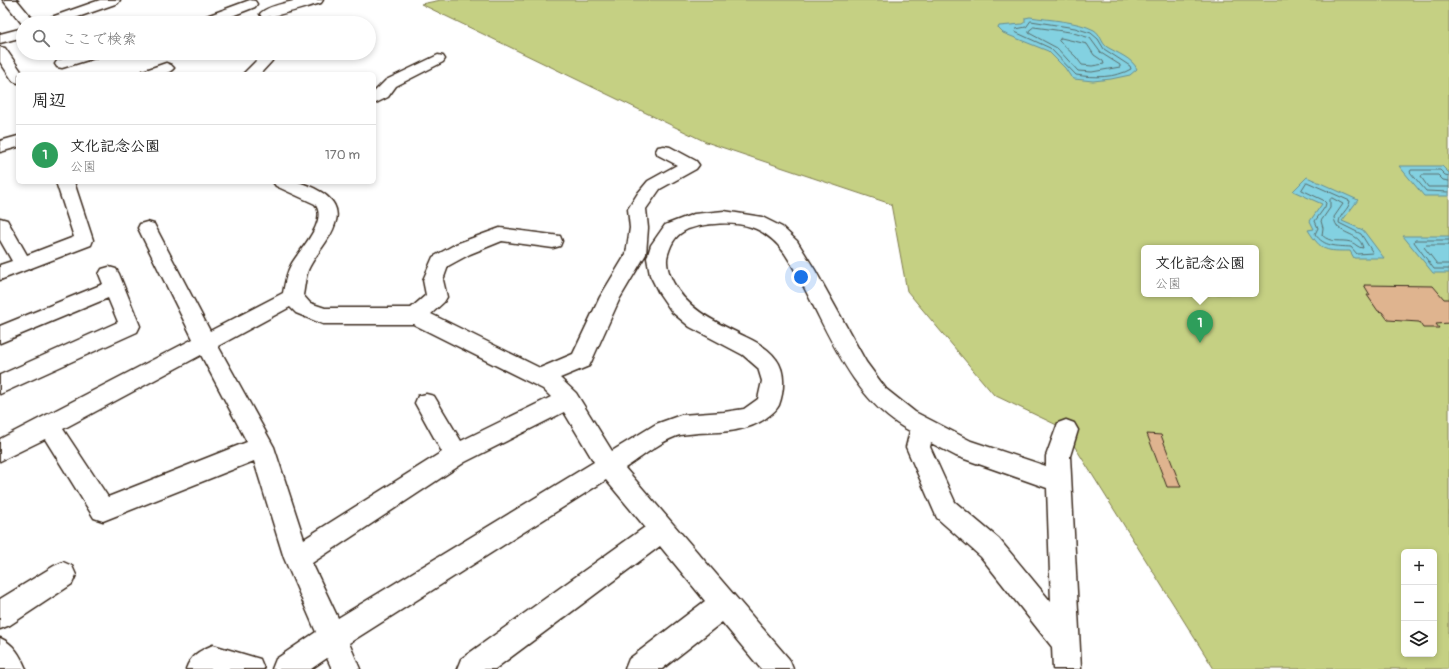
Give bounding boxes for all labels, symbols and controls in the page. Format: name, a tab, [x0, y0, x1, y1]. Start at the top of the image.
search box	[16, 16, 376, 60]
icon: search	[30, 27, 52, 49]
text: ここで検索	[62, 30, 137, 49]
text: 周辺	[32, 90, 66, 111]
text: 文化記念公園	[70, 137, 160, 156]
text: 1	[42, 147, 48, 163]
text: 170 m	[325, 147, 360, 163]
text: 公園	[70, 159, 96, 175]
popup	[1141, 245, 1259, 297]
text: 文化記念公園	[1155, 254, 1245, 273]
your location	[791, 267, 811, 287]
text: 公園	[1155, 276, 1181, 292]
pin: 1	[1187, 310, 1213, 343]
map controls	[1401, 549, 1437, 657]
button: +	[1401, 549, 1437, 585]
button: −	[1401, 585, 1437, 621]
button: layers	[1401, 621, 1437, 657]

